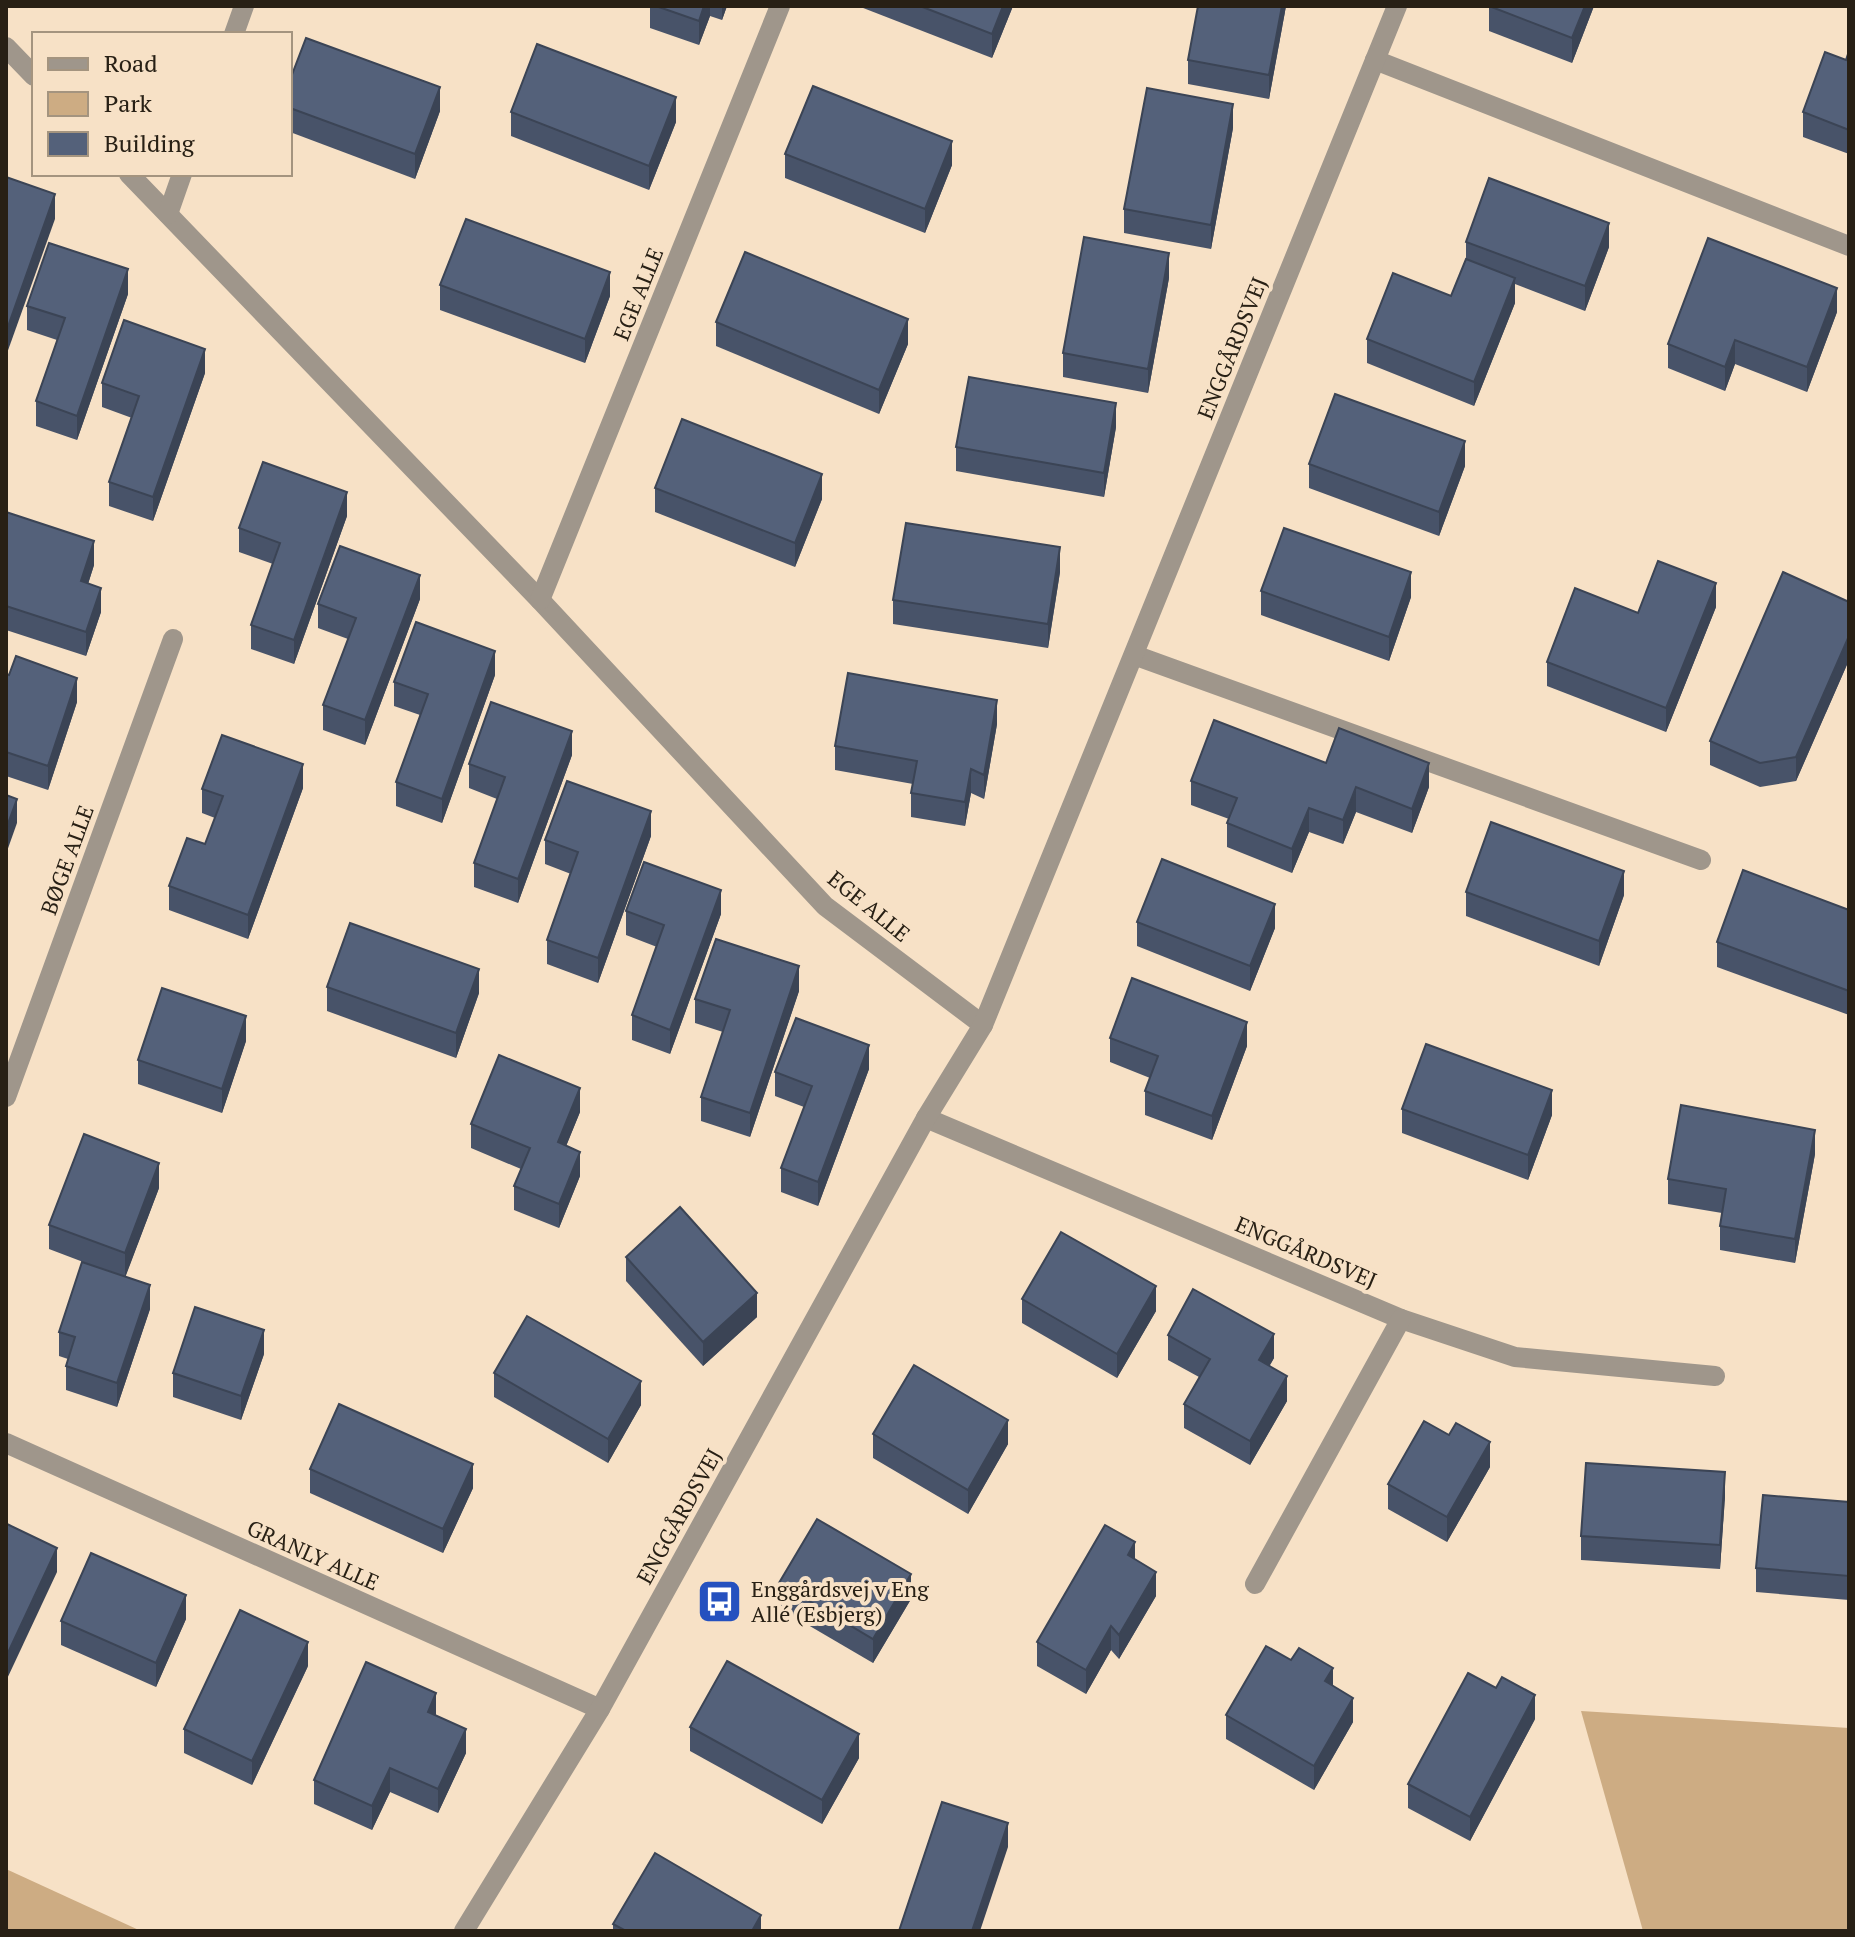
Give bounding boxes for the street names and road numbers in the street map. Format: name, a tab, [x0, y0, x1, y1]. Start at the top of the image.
street label: EGE ALLE	[606, 243, 669, 345]
street label: ENGGÅRDSVEJ	[1190, 272, 1273, 423]
street label: BØGE ALLE	[33, 801, 100, 919]
street label: EGE ALLE	[822, 864, 916, 948]
street label: ENGGÅRDSVEJ	[1231, 1209, 1381, 1294]
street label: ENGGÅRDSVEJ	[629, 1443, 728, 1589]
street label: GRANLY ALLE	[243, 1513, 384, 1597]

